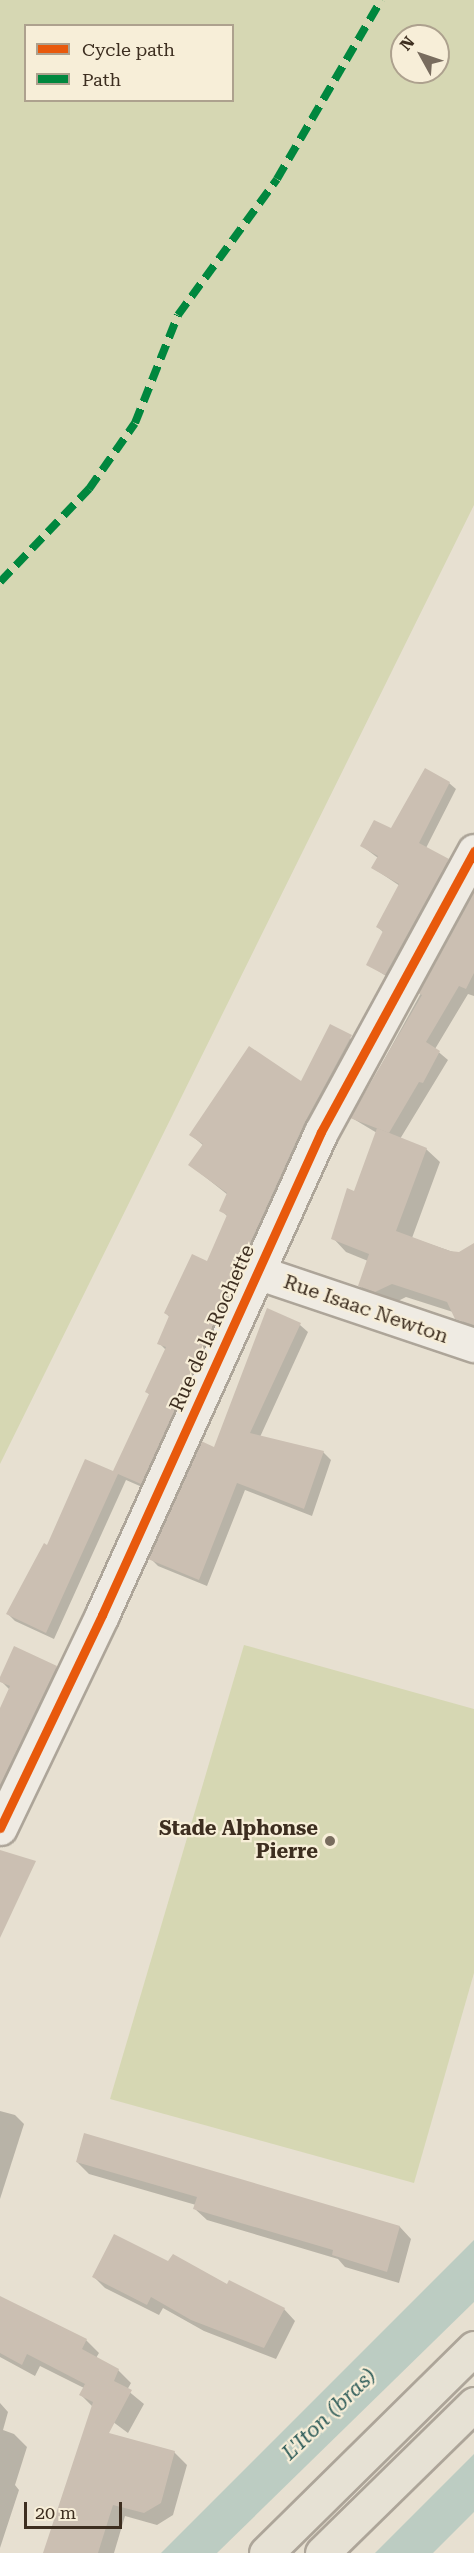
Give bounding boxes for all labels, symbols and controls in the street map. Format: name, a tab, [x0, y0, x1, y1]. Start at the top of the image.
legend	[24, 24, 234, 102]
north arrow	[390, 24, 450, 84]
text: N	[396, 33, 419, 54]
text: Cycle path	[82, 39, 175, 60]
text: Path	[82, 69, 121, 90]
street label: Rue de la Rochette	[164, 1241, 260, 1415]
street label: Rue Isaac Newton	[280, 1270, 452, 1348]
place label: Stade Alphonse Pierre	[159, 1817, 318, 1864]
marker: Stade Alphonse Pierre	[323, 1834, 337, 1848]
water label: L'Iton (bras)	[277, 2363, 381, 2465]
scale bar	[27, 2490, 124, 2528]
text: 20 m	[35, 2502, 76, 2523]

